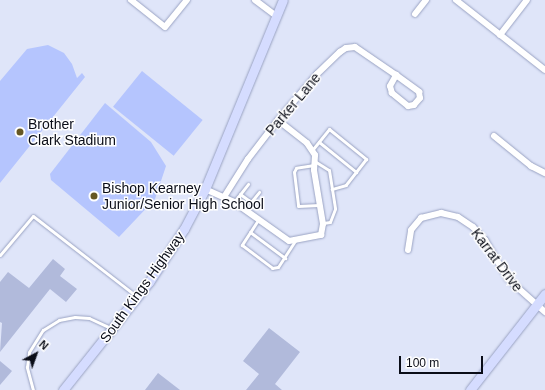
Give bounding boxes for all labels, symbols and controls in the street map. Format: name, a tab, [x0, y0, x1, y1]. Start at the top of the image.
street label: Parker Lane	[262, 69, 324, 139]
place label: Brother Clark Stadium	[28, 116, 116, 148]
marker: Brother Clark Stadium	[15, 127, 25, 137]
place label: Bishop Kearney Junior/Senior High School	[102, 180, 264, 212]
marker: Bishop Kearney Junior/Senior High School	[89, 191, 99, 201]
street label: Karrat Drive	[468, 225, 526, 295]
street label: South Kings Highway	[96, 228, 188, 346]
north arrow	[16, 334, 56, 374]
text: N	[37, 338, 51, 352]
scale bar	[401, 348, 485, 374]
text: 100 m	[406, 356, 439, 370]

